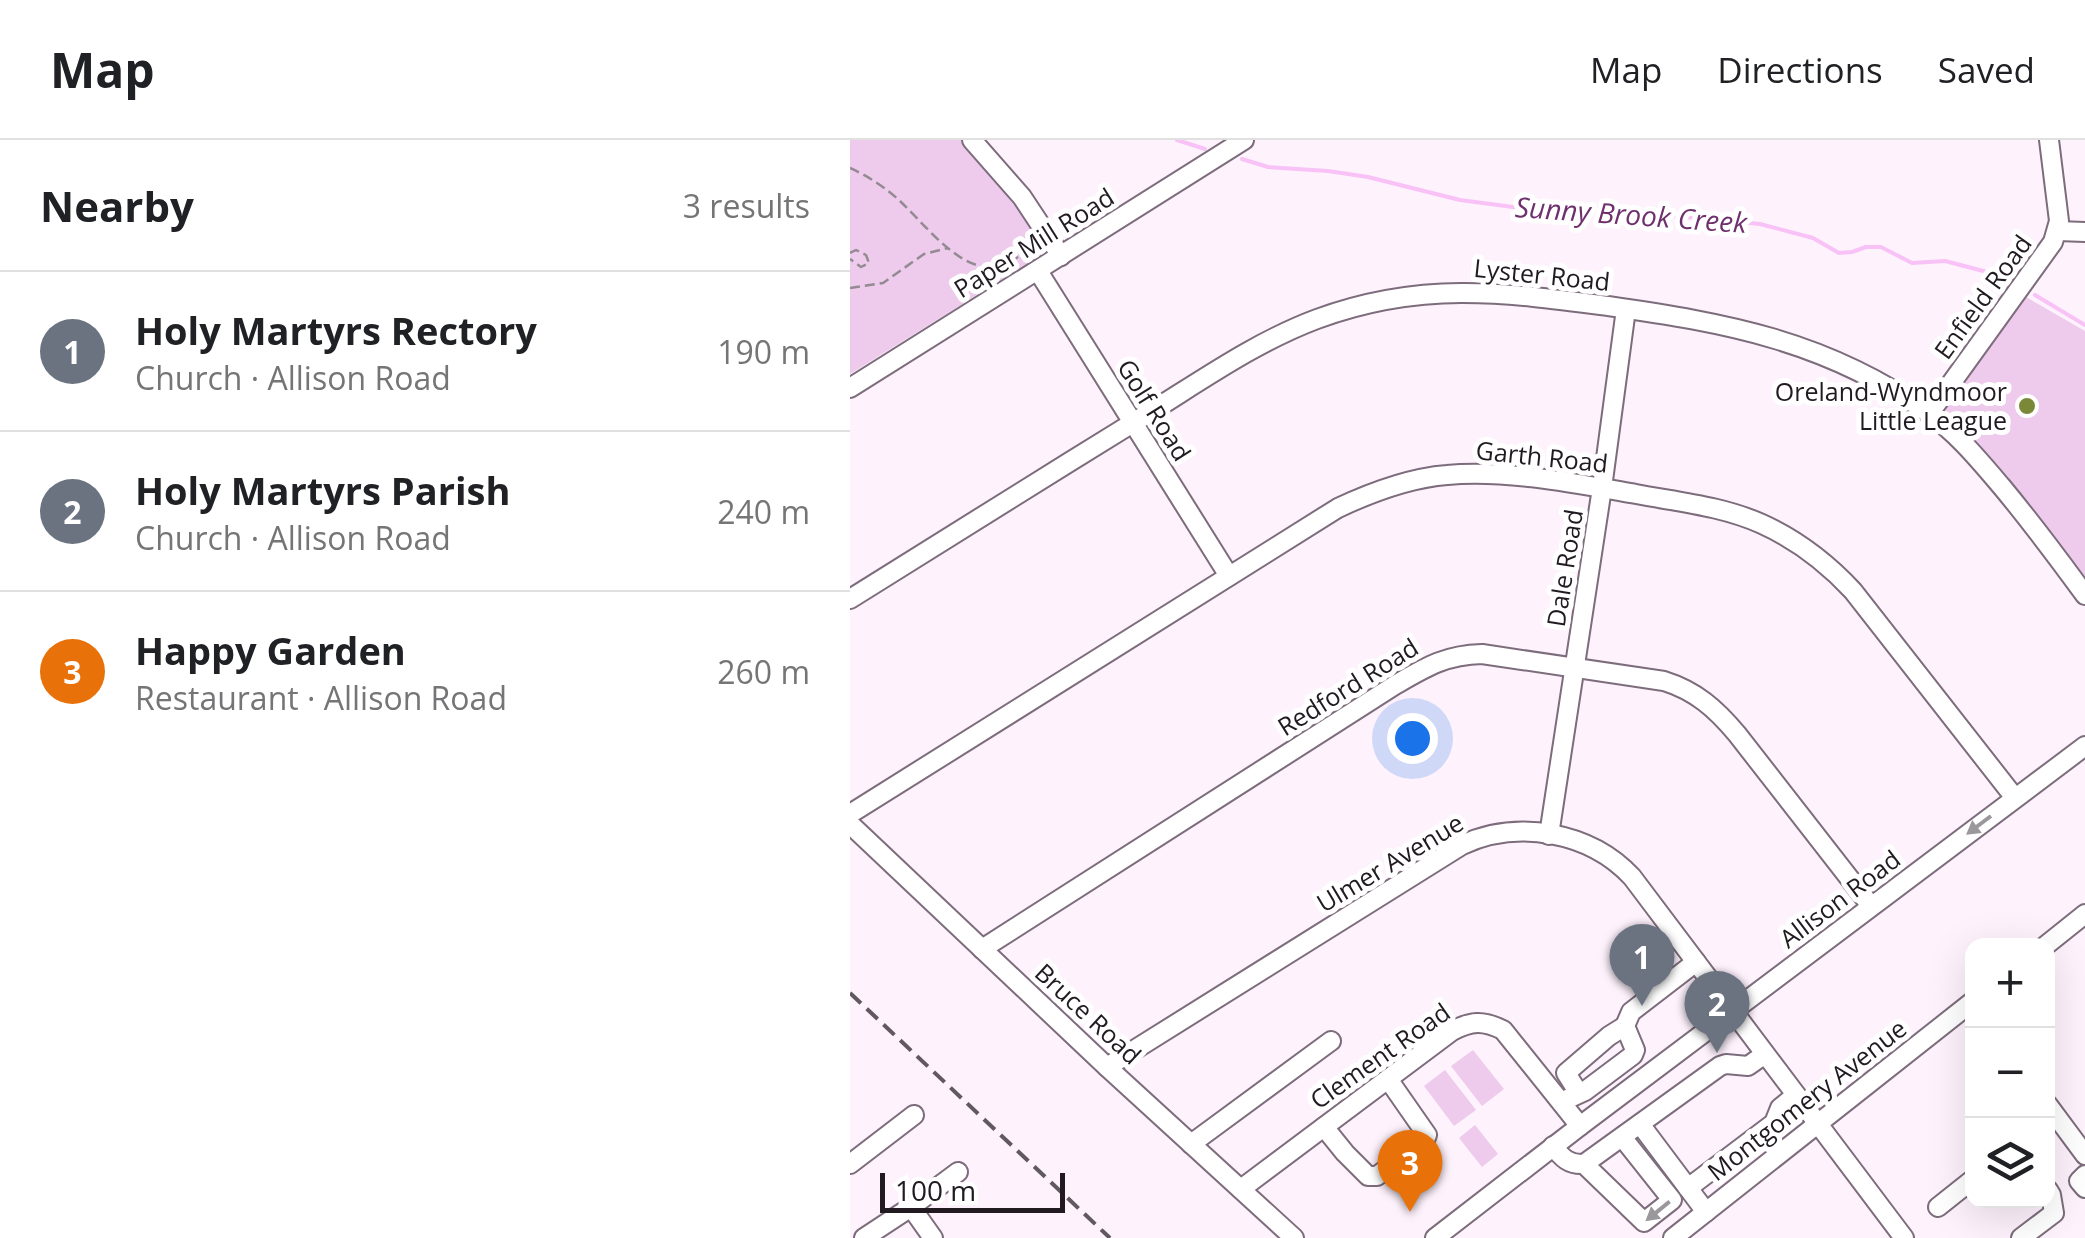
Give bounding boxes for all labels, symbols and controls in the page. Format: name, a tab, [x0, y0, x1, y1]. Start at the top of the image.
text: Map	[50, 37, 155, 102]
text: Map	[1590, 46, 1662, 93]
text: Directions	[1717, 46, 1883, 93]
text: Saved	[1938, 46, 2035, 93]
text: Nearby	[40, 177, 194, 234]
street label: Paper Mill Road	[947, 179, 1120, 305]
text: 3 results	[683, 184, 810, 227]
water label: Sunny Brook Creek	[1514, 187, 1749, 241]
street label: Enfield Road	[1926, 227, 2039, 365]
street label: Lyster Road	[1472, 250, 1612, 298]
text: Holy Martyrs Rectory	[135, 304, 537, 356]
text: 1	[63, 330, 82, 373]
text: 190 m	[717, 330, 810, 373]
street label: Golf Road	[1110, 352, 1199, 467]
text: Church · Allison Road	[135, 356, 451, 399]
place label: Oreland-Wyndmoor Little League	[1775, 374, 2007, 437]
marker: Oreland-Wyndmoor Little League	[2016, 395, 2038, 417]
street label: Garth Road	[1474, 432, 1610, 480]
text: Holy Martyrs Parish	[135, 464, 510, 516]
text: 2	[63, 490, 82, 533]
text: 240 m	[717, 490, 810, 533]
street label: Dale Road	[1538, 507, 1590, 629]
text: Church · Allison Road	[135, 516, 451, 559]
text: Happy Garden	[135, 624, 406, 676]
street label: Redford Road	[1271, 629, 1424, 743]
text: 3	[63, 650, 82, 693]
text: 260 m	[717, 650, 810, 693]
text: Restaurant · Allison Road	[135, 676, 507, 719]
your location	[1387, 713, 1438, 764]
street label: Ulmer Avenue	[1310, 805, 1469, 919]
one-way arrow	[1966, 815, 1992, 835]
street label: Allison Road	[1772, 842, 1907, 955]
pin: 1	[1610, 924, 1674, 1006]
map controls	[1965, 938, 2055, 1208]
button: +	[1965, 938, 2055, 1028]
street label: Bruce Road	[1028, 955, 1149, 1071]
pin: 2	[1684, 970, 1750, 1053]
street label: Clement Road	[1303, 994, 1456, 1116]
street label: Montgomery Avenue	[1700, 1011, 1913, 1188]
button: −	[1965, 1028, 2055, 1118]
button: layers	[1965, 1118, 2055, 1208]
pin: 3	[1378, 1130, 1442, 1212]
scale bar	[880, 1168, 1065, 1212]
text: 100 m	[895, 1171, 976, 1209]
one-way arrow	[1646, 1200, 1672, 1221]

